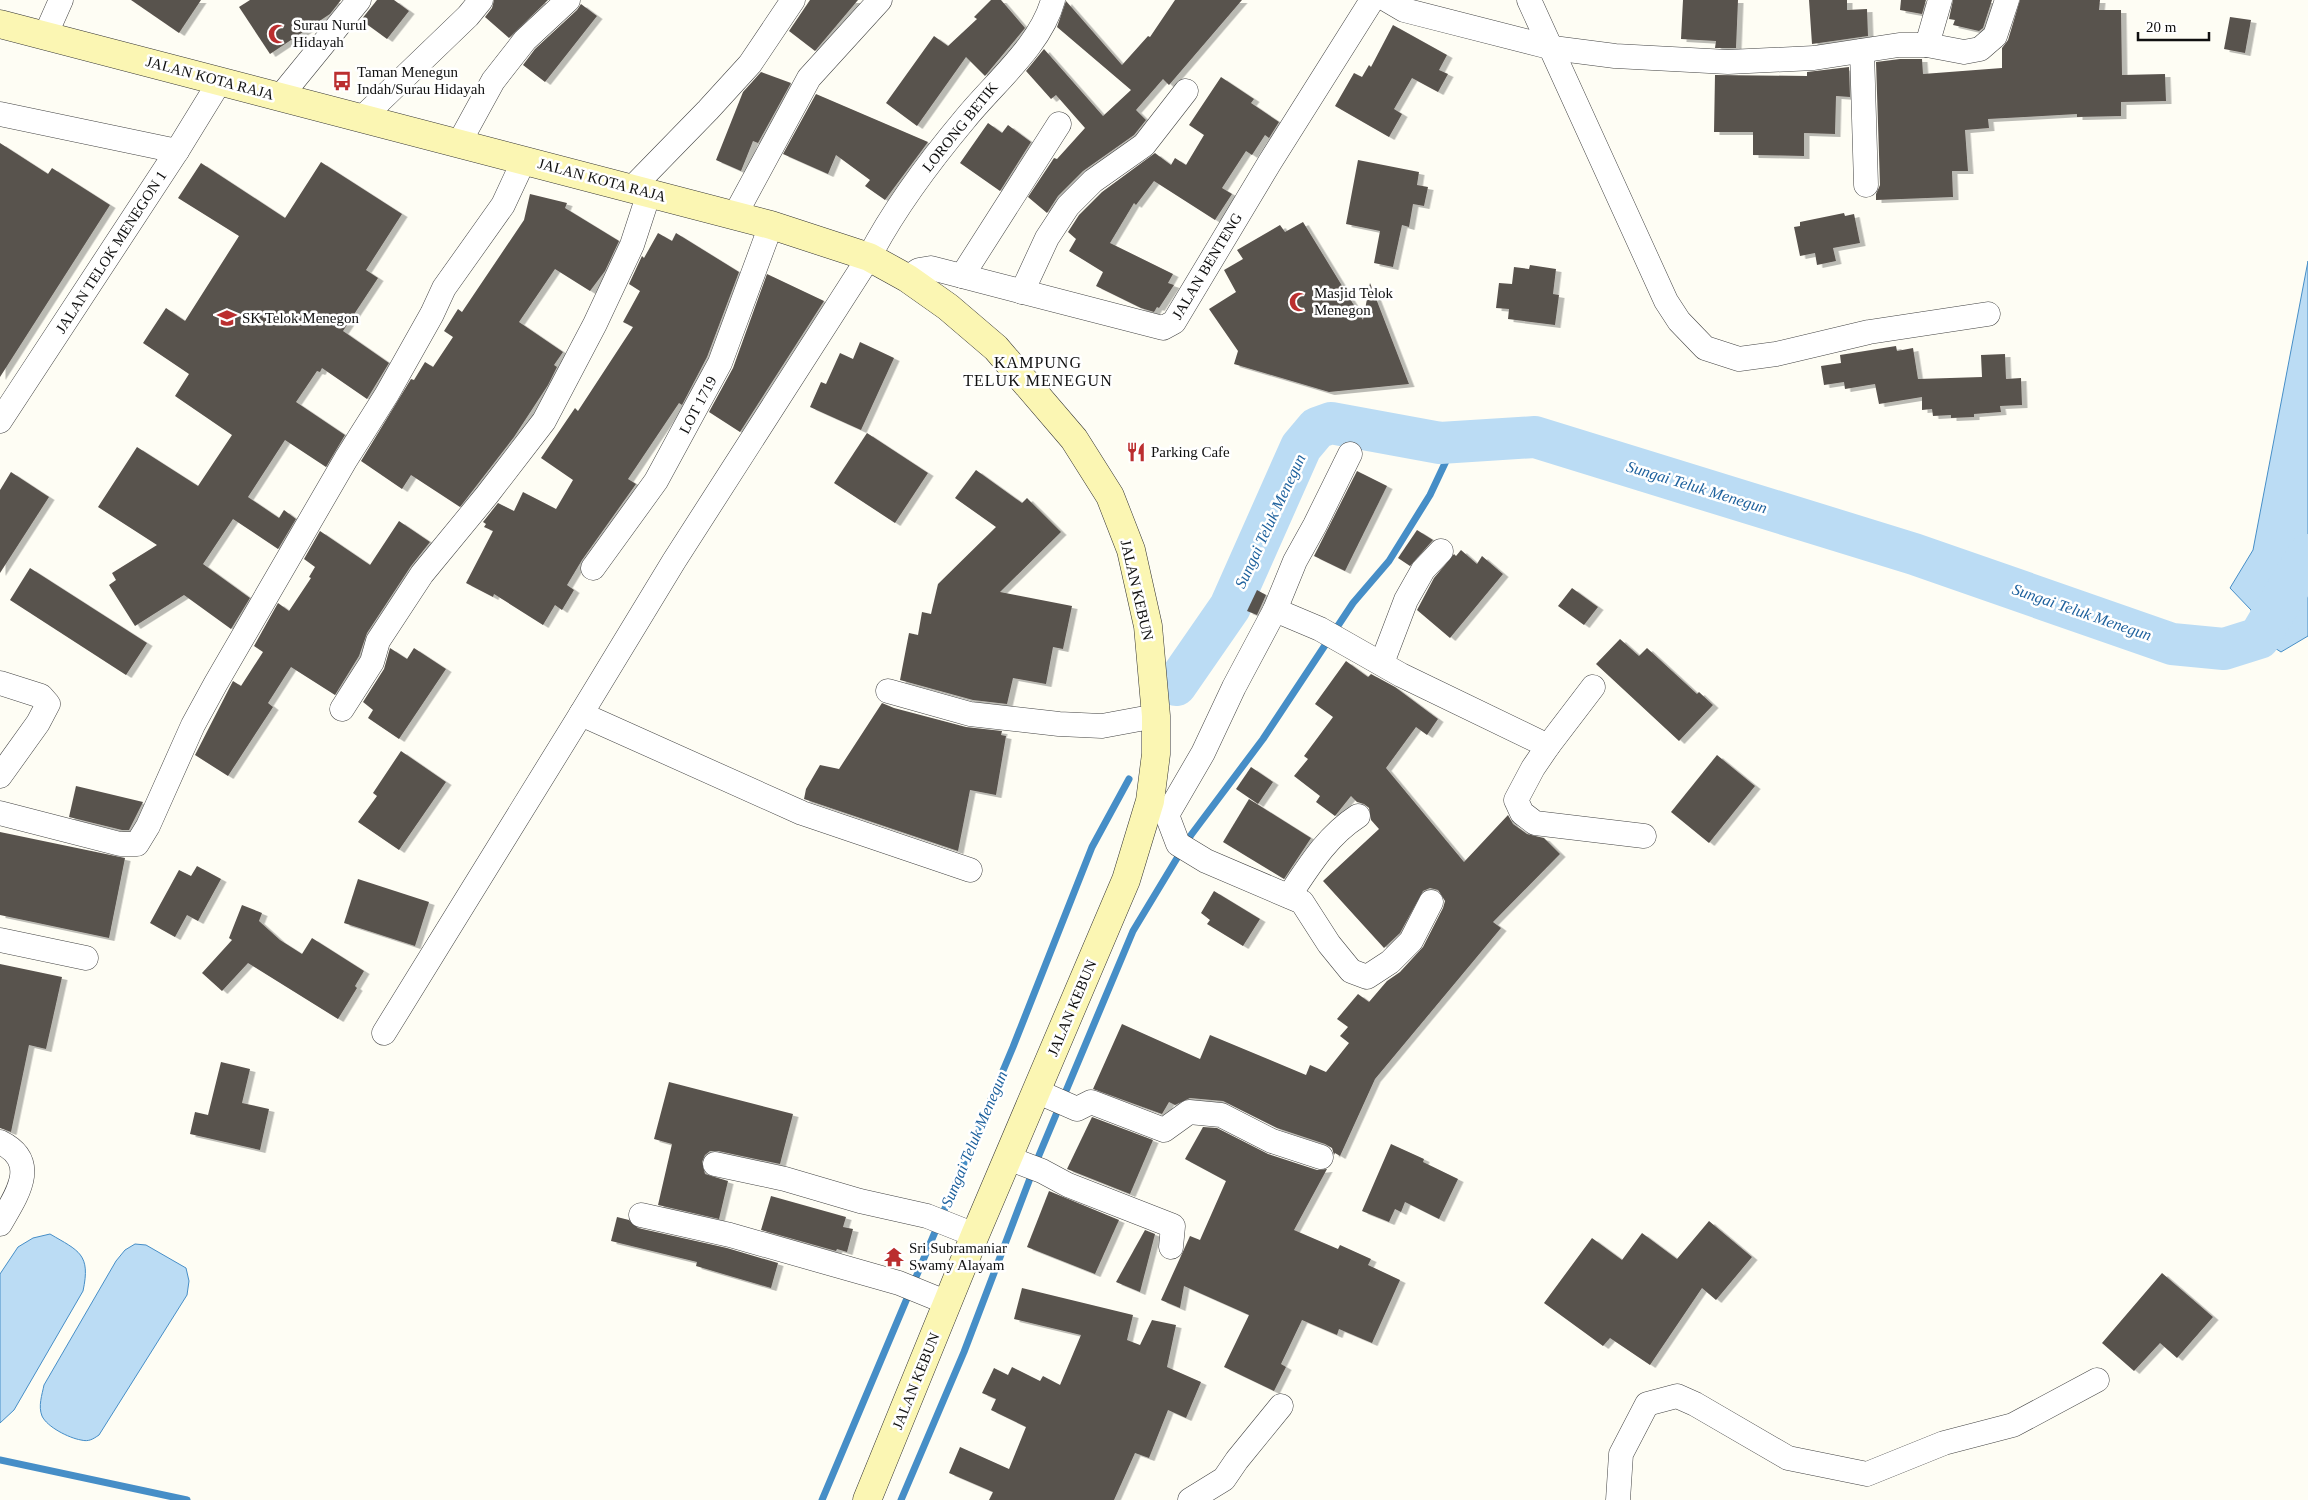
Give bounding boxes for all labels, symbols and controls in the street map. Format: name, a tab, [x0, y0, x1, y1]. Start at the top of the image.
scale bar	[2138, 10, 2209, 42]
place label: Surau Nurul Hidayah	[293, 17, 367, 50]
text: 20 m	[2146, 19, 2177, 35]
mosque icon: Surau Nurul Hidayah	[267, 23, 289, 45]
street label: JALAN KOTA RAJA	[144, 53, 276, 103]
place label: Taman Menegun Indah/Surau Hidayah	[357, 64, 485, 97]
bus stop icon: Taman Menegun Indah/Surau Hidayah	[331, 70, 353, 92]
street label: LORONG BETIK	[919, 79, 1001, 175]
street label: JALAN KOTA RAJA	[536, 155, 668, 205]
street label: JALAN TELOK MENEGON 1	[53, 168, 169, 336]
street label: JALAN BENTENG	[1169, 210, 1245, 322]
place label: Masjid Telok Menegon	[1314, 285, 1394, 318]
mosque icon: Masjid Telok Menegon	[1288, 291, 1310, 313]
school or university icon: SK Telok Menegon	[216, 307, 238, 329]
place label: SK Telok Menegon	[242, 310, 359, 326]
district label: KAMPUNG TELUK MENEGUN	[963, 354, 1113, 389]
street label: LOT 1719	[676, 374, 720, 436]
restaurant icon: Parking Cafe	[1125, 441, 1147, 463]
place label: Parking Cafe	[1151, 444, 1230, 460]
water label: Sungai Teluk Menegun	[1231, 451, 1309, 591]
water label: Sungai Teluk Menegun	[1624, 458, 1769, 517]
street label: JALAN KEBUN	[1118, 538, 1156, 642]
water label: Sungai Teluk Menegun	[2010, 580, 2154, 645]
street label: JALAN KEBUN	[1045, 957, 1100, 1058]
water label: Sungai Teluk Menegun	[938, 1068, 1011, 1210]
place label: Sri Subramaniar Swamy Alayam	[909, 1240, 1007, 1273]
temple icon: Sri Subramaniar Swamy Alayam	[883, 1246, 905, 1268]
street label: JALAN KEBUN	[889, 1330, 943, 1432]

